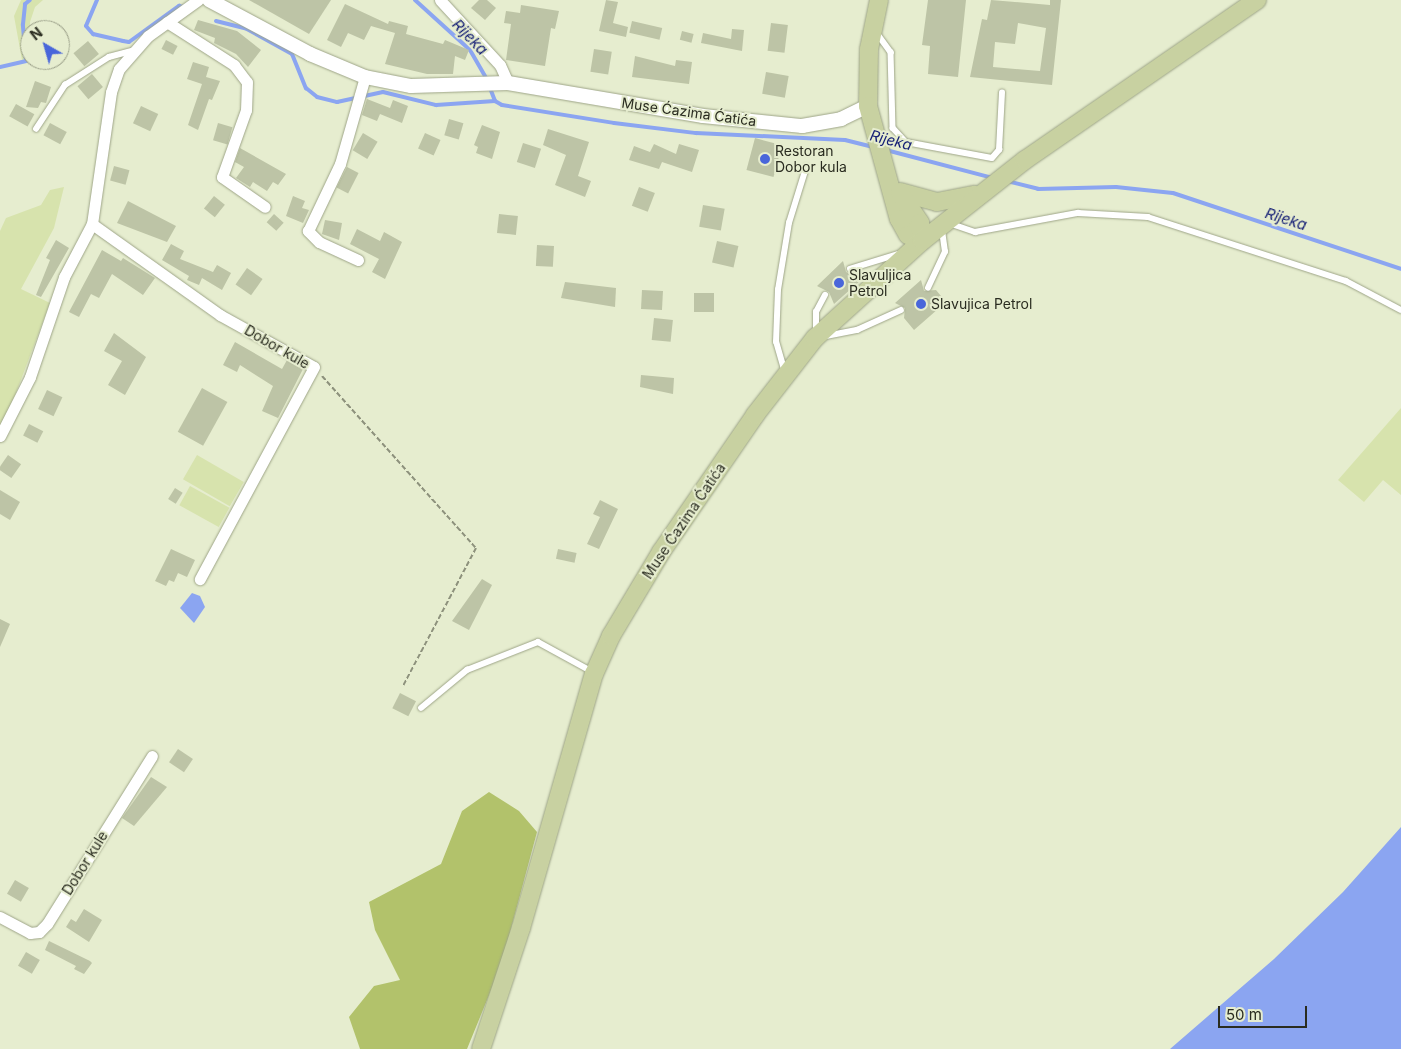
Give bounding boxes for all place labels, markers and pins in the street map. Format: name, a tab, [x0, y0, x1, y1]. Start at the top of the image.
place label: Restoran Dobor kula	[775, 143, 847, 176]
marker: Restoran Dobor kula	[759, 153, 771, 165]
place label: Slavuljica Petrol	[849, 267, 911, 300]
marker: Slavuljica Petrol	[833, 277, 845, 289]
place label: Slavujica Petrol	[931, 296, 1032, 312]
marker: Slavujica Petrol	[915, 298, 927, 310]

